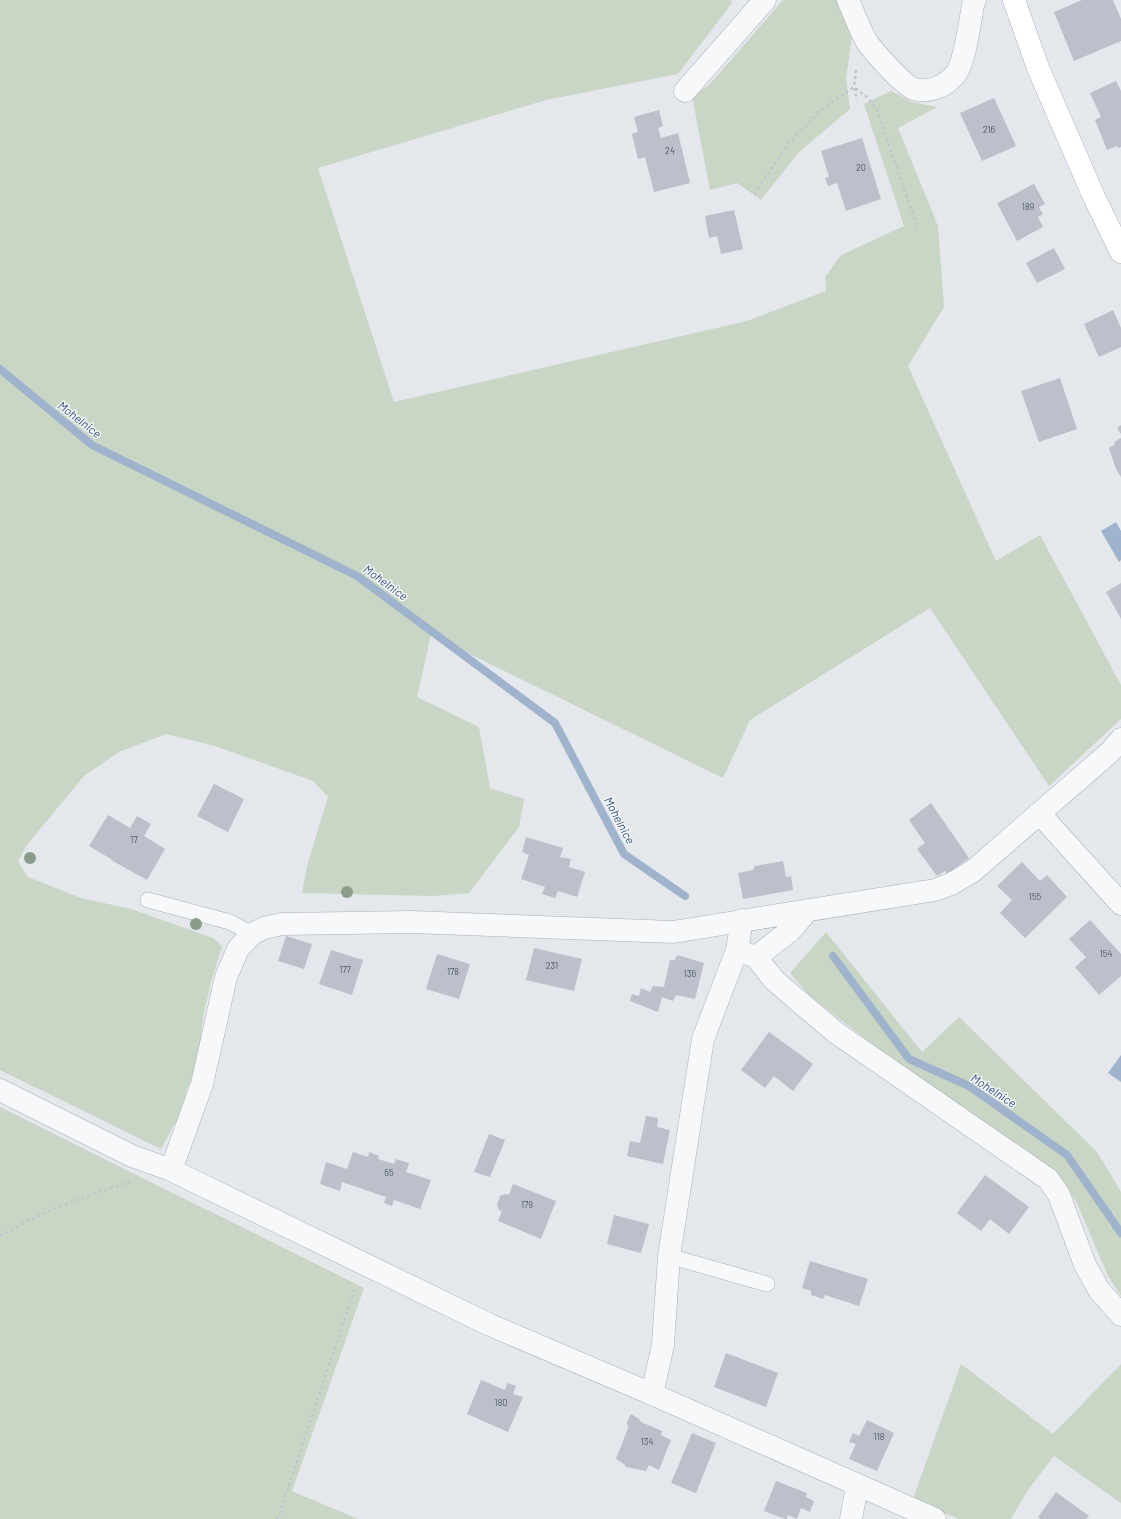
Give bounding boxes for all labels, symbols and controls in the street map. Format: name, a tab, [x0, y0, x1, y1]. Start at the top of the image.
house number: 216	[983, 124, 996, 135]
house number: 24	[665, 145, 675, 156]
house number: 20	[856, 162, 866, 173]
house number: 189	[1022, 201, 1035, 212]
water label: Mohelnice	[56, 398, 104, 440]
water label: Mohelnice	[361, 561, 411, 603]
water label: Mohelnice	[602, 794, 638, 846]
house number: 17	[130, 834, 138, 845]
house number: 155	[1029, 891, 1042, 902]
house number: 154	[1100, 948, 1112, 959]
house number: 231	[546, 960, 558, 971]
house number: 177	[339, 964, 352, 975]
house number: 178	[447, 966, 459, 977]
house number: 136	[684, 968, 697, 979]
water label: Mohelnice	[969, 1070, 1019, 1110]
house number: 65	[384, 1167, 394, 1178]
house number: 179	[521, 1199, 533, 1210]
house number: 180	[495, 1397, 507, 1408]
house number: 118	[873, 1431, 885, 1442]
house number: 134	[641, 1436, 653, 1447]

